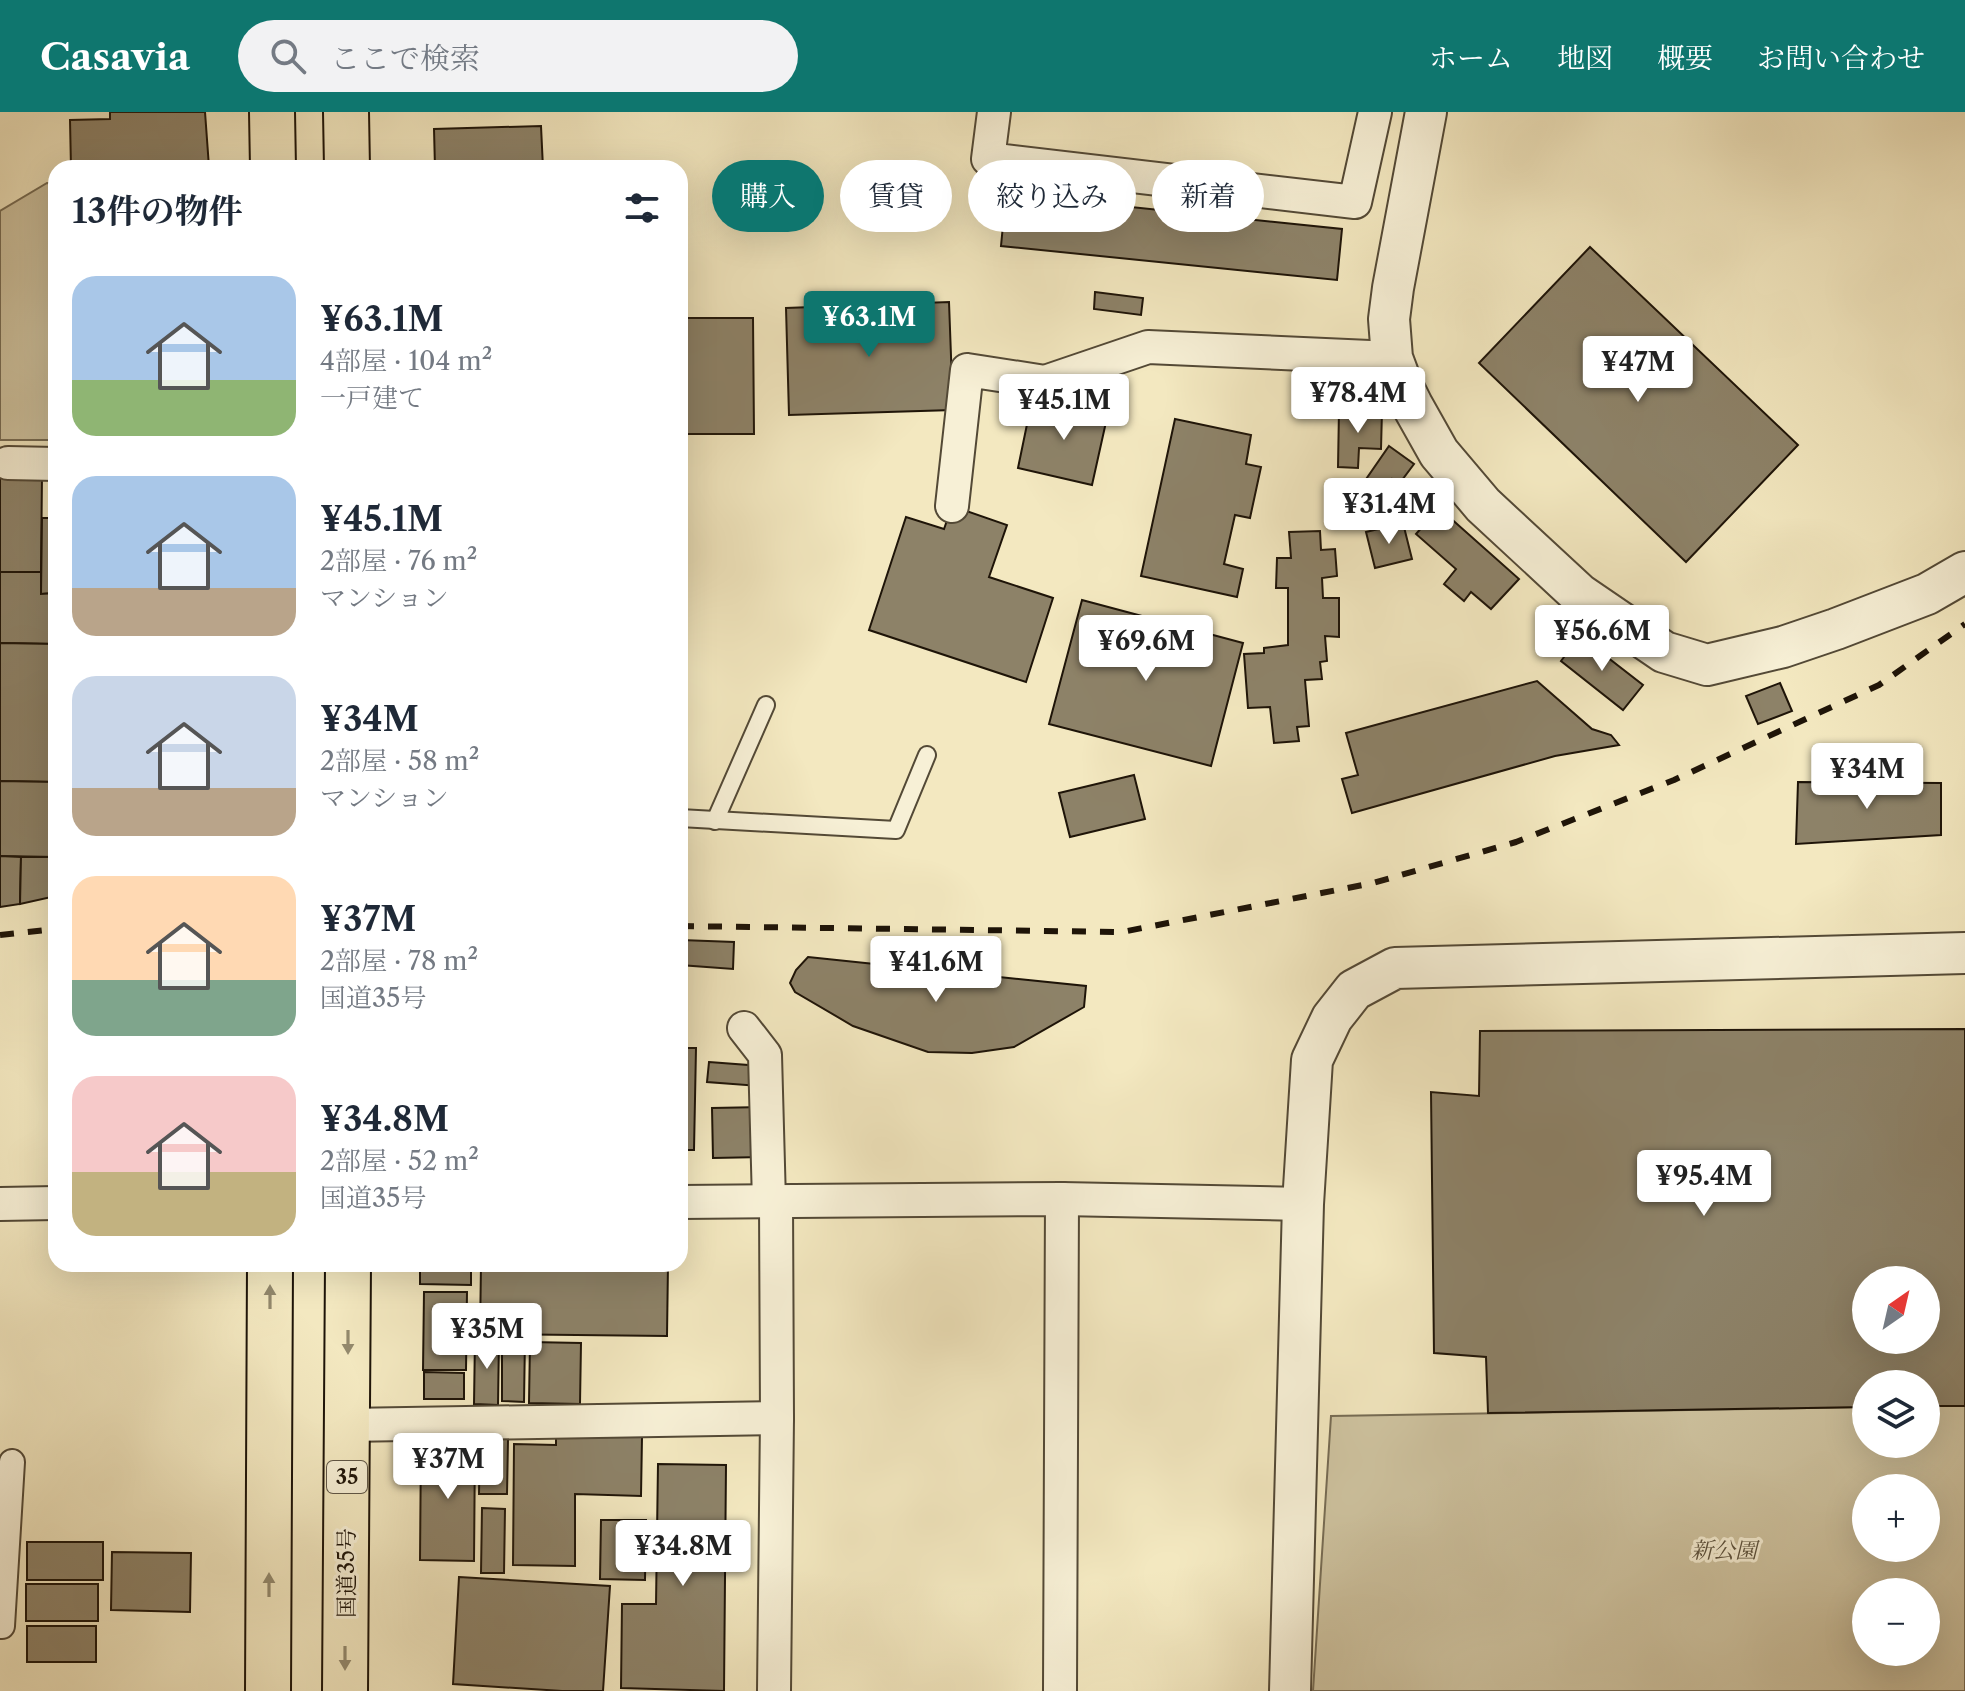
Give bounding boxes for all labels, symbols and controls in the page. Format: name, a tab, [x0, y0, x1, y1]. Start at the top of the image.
search box	[238, 20, 798, 92]
text: Casavia	[40, 33, 190, 80]
icon: search	[266, 34, 310, 78]
text: ここで検索	[330, 40, 480, 77]
text: ホーム	[1429, 41, 1513, 75]
text: 地図	[1557, 41, 1613, 75]
text: 概要	[1657, 41, 1713, 75]
text: お問い合わせ	[1757, 41, 1925, 75]
chip: 購入	[712, 160, 824, 232]
chip: 賃貸	[840, 160, 952, 232]
chip: 絞り込み	[968, 160, 1136, 232]
chip: 新着	[1152, 160, 1264, 232]
icon: filters	[620, 186, 664, 230]
text: 13件の物件	[72, 190, 243, 232]
pin: ¥63.1M	[804, 291, 934, 359]
text: ¥63.1M	[320, 298, 444, 340]
text: ¥63.1M	[822, 301, 916, 333]
icon: home	[136, 308, 232, 404]
pin: ¥47M	[1591, 336, 1685, 404]
text: 4部屋 · 104 m²	[320, 345, 492, 377]
text: ¥47M	[1601, 346, 1675, 378]
pin: ¥78.4M	[1293, 367, 1423, 435]
pin: ¥45.1M	[999, 374, 1129, 442]
text: ¥78.4M	[1309, 377, 1407, 409]
text: 一戸建て	[320, 382, 424, 414]
text: ¥45.1M	[1017, 384, 1111, 416]
pin: ¥31.4M	[1324, 478, 1454, 546]
text: ¥31.4M	[1342, 488, 1436, 520]
text: ¥45.1M	[320, 498, 443, 540]
icon: home	[136, 508, 232, 604]
text: 2部屋 · 76 m²	[320, 545, 477, 577]
text: マンション	[320, 582, 449, 614]
pin: ¥56.6M	[1537, 605, 1667, 673]
pin: ¥69.6M	[1081, 615, 1211, 683]
text: ¥56.6M	[1553, 615, 1651, 647]
text: ¥69.6M	[1097, 625, 1195, 657]
text: ¥34M	[320, 698, 419, 740]
icon: home	[136, 708, 232, 804]
pin: ¥34M	[1820, 743, 1914, 811]
text: 2部屋 · 58 m²	[320, 745, 479, 777]
text: ¥34M	[1829, 753, 1905, 785]
text: マンション	[320, 782, 449, 814]
text: ¥37M	[320, 898, 416, 940]
icon: home	[136, 908, 232, 1004]
pin: ¥41.6M	[871, 936, 1001, 1004]
text: 2部屋 · 78 m²	[320, 945, 478, 977]
text: ¥41.6M	[888, 946, 984, 978]
text: 国道35号	[320, 982, 426, 1014]
text: ¥34.8M	[320, 1098, 449, 1140]
icon: home	[136, 1108, 232, 1204]
text: 2部屋 · 52 m²	[320, 1145, 479, 1177]
pin: ¥95.4M	[1639, 1150, 1769, 1218]
text: ¥95.4M	[1655, 1160, 1753, 1192]
text: 国道35号	[320, 1182, 426, 1214]
north arrow	[1852, 1266, 1940, 1354]
map controls	[1852, 1266, 1940, 1666]
one-way arrow	[264, 1284, 276, 1309]
pin: ¥35M	[440, 1303, 534, 1371]
text: ¥35M	[450, 1313, 524, 1345]
one-way arrow	[341, 1330, 354, 1355]
button: layers	[1852, 1370, 1940, 1458]
pin: ¥37M	[401, 1433, 495, 1501]
text: ¥37M	[411, 1443, 485, 1475]
road number: 35	[327, 1461, 367, 1493]
button: +	[1852, 1474, 1940, 1562]
pin: ¥34.8M	[618, 1520, 748, 1588]
street label: 国道35号	[333, 1528, 360, 1618]
text: ¥34.8M	[634, 1530, 732, 1562]
park label: 新公園	[1691, 1537, 1760, 1564]
one-way arrow	[262, 1572, 275, 1597]
button: −	[1852, 1578, 1940, 1666]
one-way arrow	[339, 1646, 351, 1671]

